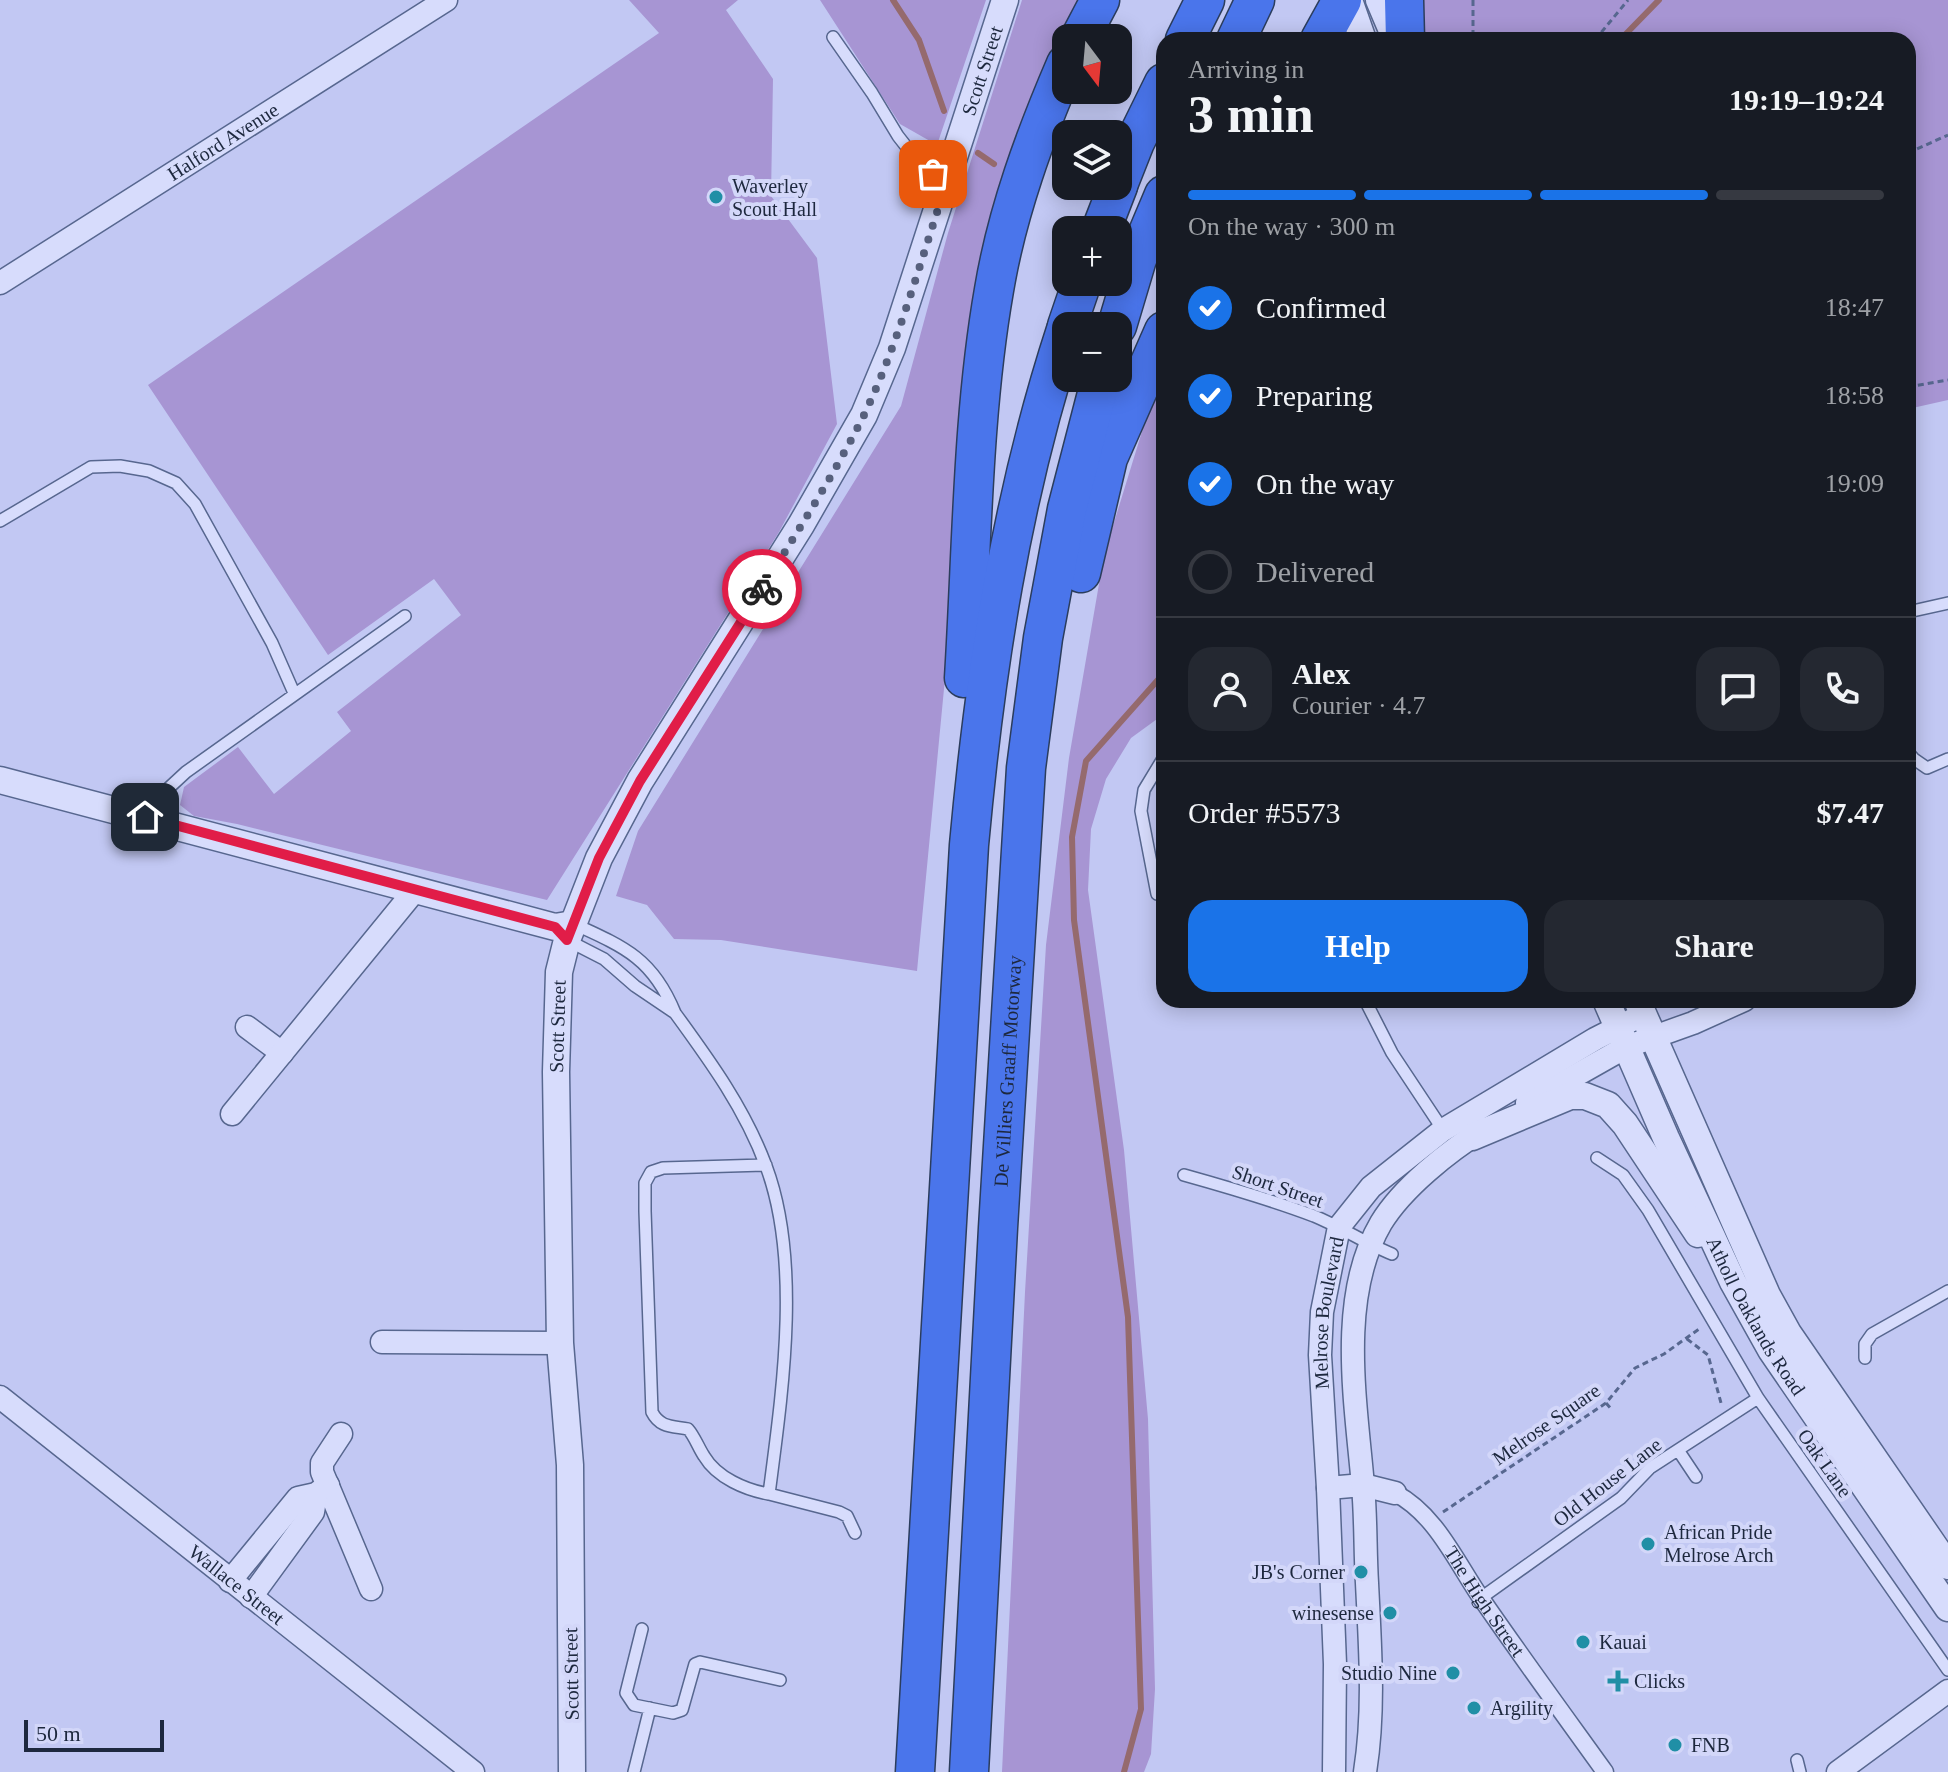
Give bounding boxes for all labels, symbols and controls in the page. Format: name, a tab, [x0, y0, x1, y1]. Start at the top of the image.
street label: Scott Street	[957, 23, 1007, 118]
north arrow	[1052, 24, 1132, 104]
map controls	[1052, 24, 1132, 392]
text: Arriving in	[1188, 55, 1304, 84]
text: 19:19–19:24	[1729, 83, 1884, 116]
text: 3 min	[1188, 86, 1314, 143]
street label: Halford Avenue	[163, 98, 282, 185]
button: layers	[1052, 120, 1132, 200]
pin	[899, 140, 967, 208]
icon: bag	[911, 152, 955, 196]
place label: Waverley Scout Hall	[732, 175, 817, 220]
marker: Waverley Scout Hall	[707, 188, 725, 206]
text: On the way · 300 m	[1188, 212, 1395, 241]
button: +	[1052, 216, 1132, 296]
icon: check	[1188, 286, 1232, 330]
text: Confirmed	[1256, 291, 1386, 324]
text: 18:47	[1825, 293, 1884, 322]
button: −	[1052, 312, 1132, 392]
icon: check	[1188, 374, 1232, 418]
text: Preparing	[1256, 379, 1373, 412]
text: 18:58	[1825, 381, 1884, 410]
icon: check	[1188, 462, 1232, 506]
text: On the way	[1256, 467, 1394, 500]
text: 19:09	[1825, 469, 1884, 498]
courier	[722, 549, 802, 629]
text: Delivered	[1256, 555, 1374, 588]
icon: bike	[740, 567, 784, 611]
button: person	[1188, 647, 1272, 731]
button: chat	[1696, 647, 1780, 731]
button: phone	[1800, 647, 1884, 731]
text: Alex	[1292, 657, 1350, 690]
text: Courier · 4.7	[1292, 691, 1426, 720]
pin	[111, 783, 179, 851]
icon: home	[123, 795, 167, 839]
text: Order #5573	[1188, 796, 1340, 829]
text: $7.47	[1817, 796, 1884, 829]
button: Help	[1188, 900, 1528, 992]
button: Share	[1544, 900, 1884, 992]
street label: De Villiers Graaff Motorway	[990, 955, 1027, 1188]
street label: Scott Street	[545, 979, 570, 1073]
street label: Short Street	[1230, 1160, 1327, 1212]
street label: Atholl Oaklands Road	[1702, 1233, 1810, 1399]
street label: Melrose Boulevard	[1309, 1235, 1348, 1390]
street label: Melrose Square	[1488, 1379, 1605, 1470]
street label: Oak Lane	[1794, 1425, 1857, 1501]
street label: Old House Lane	[1549, 1433, 1666, 1531]
place label: African Pride Melrose Arch	[1664, 1521, 1773, 1566]
marker: African Pride Melrose Arch	[1639, 1535, 1657, 1553]
street label: Wallace Street	[184, 1540, 289, 1629]
street label: The High Street	[1440, 1542, 1530, 1661]
place label: JB's Corner	[1252, 1561, 1345, 1583]
marker: JB's Corner	[1352, 1563, 1370, 1581]
place label: winesense	[1292, 1602, 1374, 1624]
marker: winesense	[1381, 1604, 1399, 1622]
street label: Scott Street	[559, 1627, 583, 1721]
place label: Kauai	[1599, 1631, 1647, 1653]
marker: Kauai	[1574, 1633, 1592, 1651]
place label: Studio Nine	[1341, 1662, 1437, 1684]
marker: Studio Nine	[1444, 1664, 1462, 1682]
place label: Clicks	[1634, 1670, 1685, 1692]
marker: Clicks	[1609, 1672, 1627, 1690]
place label: Argility	[1490, 1697, 1553, 1720]
marker: Argility	[1465, 1699, 1483, 1717]
scale bar	[24, 1716, 164, 1752]
text: 50 m	[36, 1721, 81, 1746]
place label: FNB	[1691, 1734, 1730, 1756]
marker: FNB	[1666, 1736, 1684, 1754]

